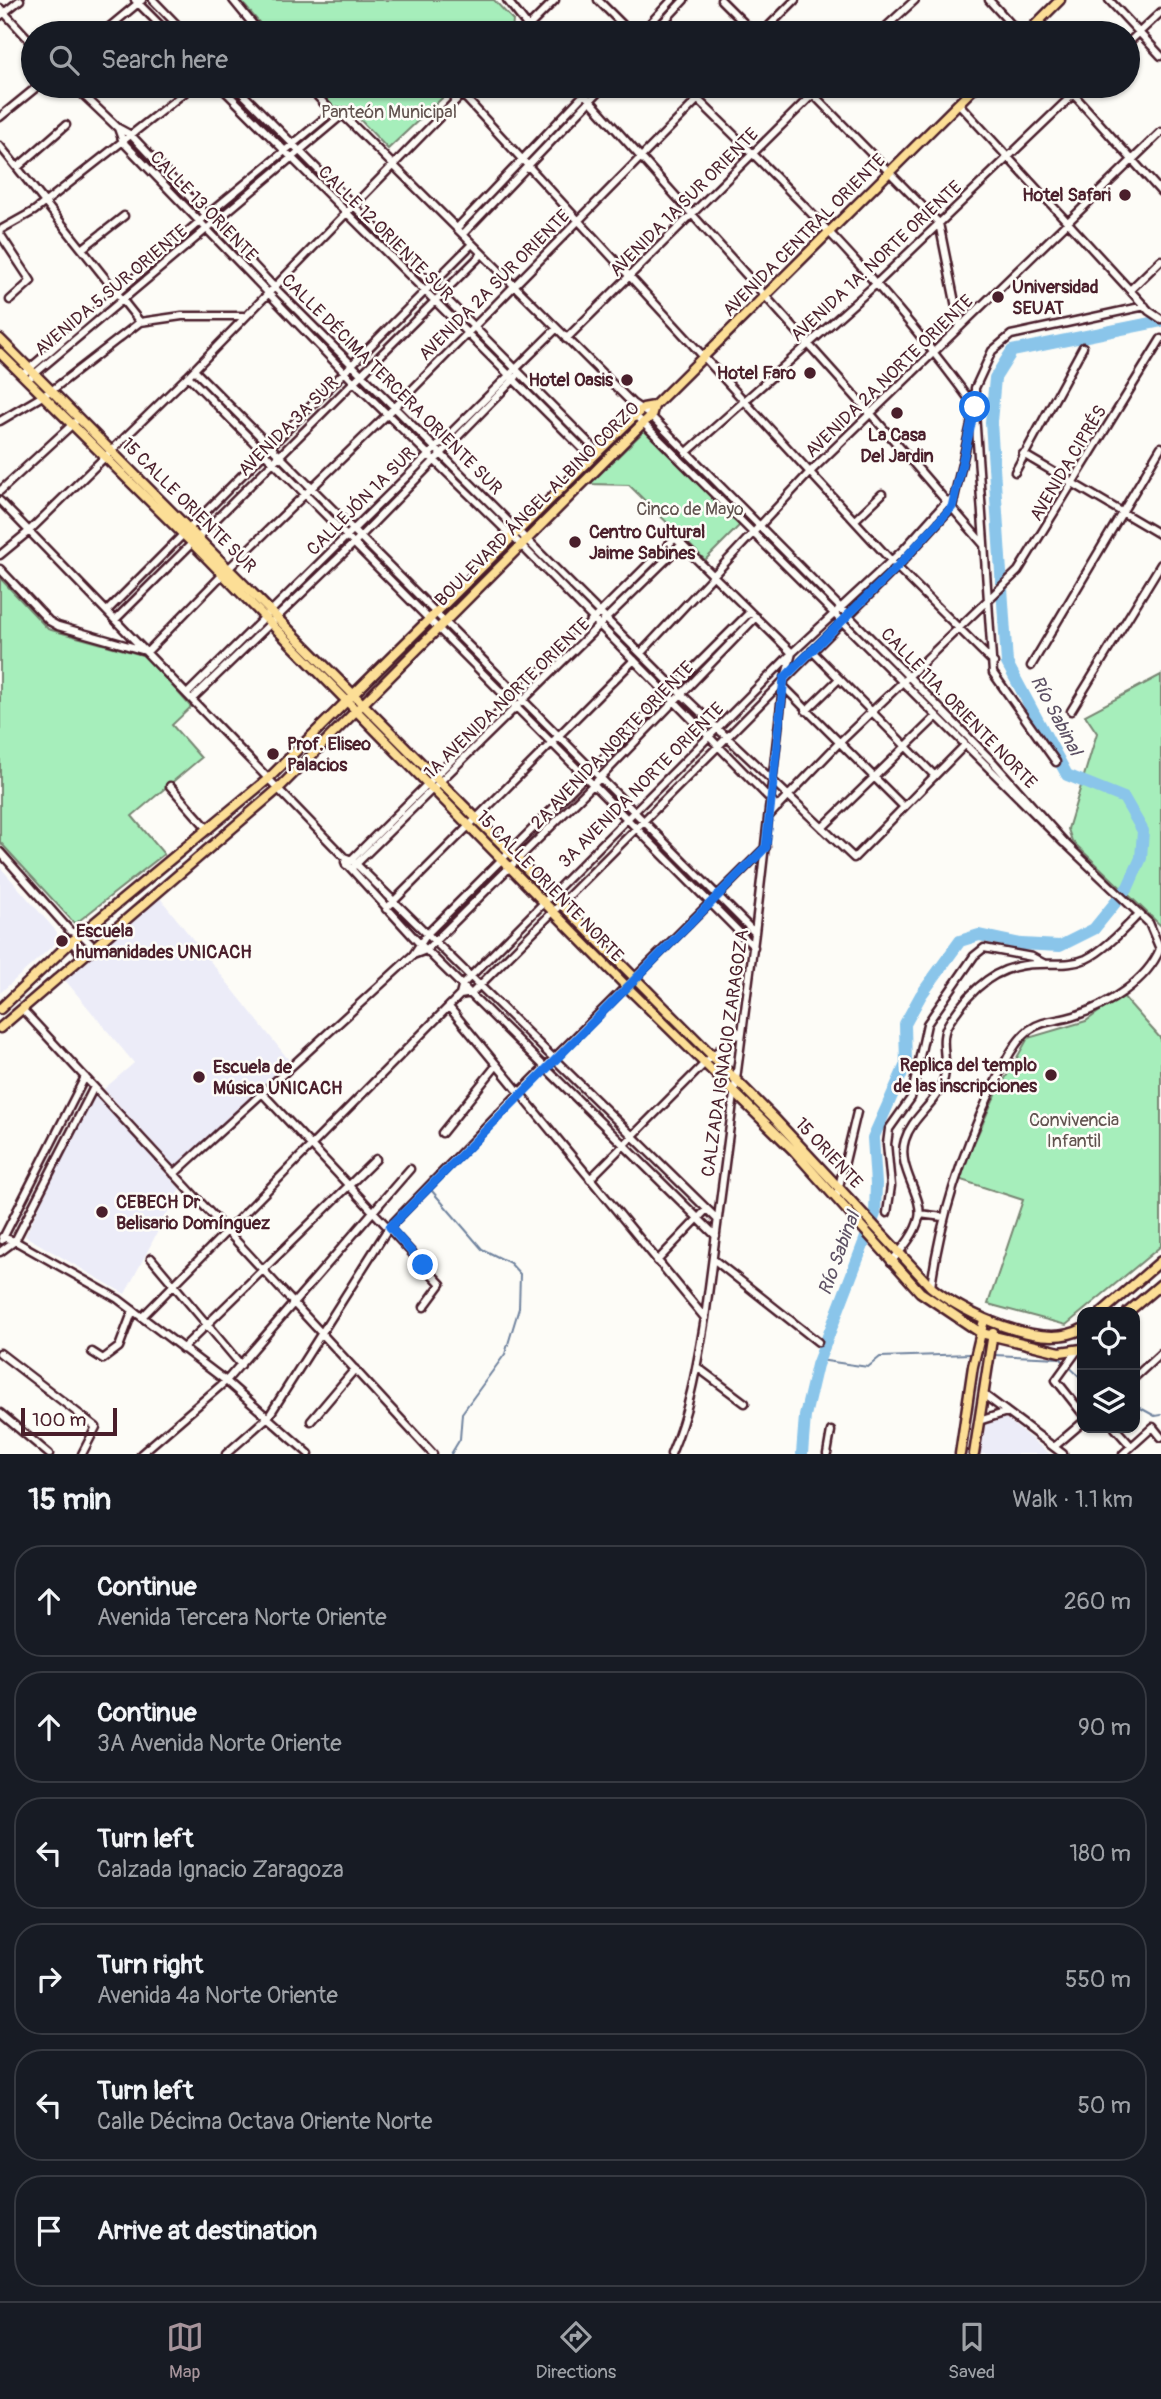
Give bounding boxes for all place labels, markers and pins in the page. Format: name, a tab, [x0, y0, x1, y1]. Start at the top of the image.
place label: Hotel Safari	[1022, 184, 1111, 207]
marker: Hotel Safari	[1117, 187, 1133, 203]
place label: Universidad SEUAT	[1012, 276, 1099, 320]
marker: Universidad SEUAT	[990, 289, 1006, 305]
place label: Hotel Faro	[717, 362, 796, 385]
marker: Hotel Faro	[802, 365, 818, 381]
place label: Hotel Oasis	[529, 369, 614, 392]
marker: Hotel Oasis	[619, 372, 635, 388]
marker: La Casa Del Jardin	[889, 405, 905, 421]
place label: La Casa Del Jardin	[860, 424, 934, 468]
place label: Centro Cultural Jaime Sabines	[589, 521, 705, 565]
marker: Centro Cultural Jaime Sabines	[567, 534, 583, 550]
place label: Prof. Eliseo Palacios	[287, 733, 371, 777]
marker: Prof. Eliseo Palacios	[265, 746, 281, 762]
place label: Escuela humanidades UNICACH	[76, 920, 252, 964]
marker: Escuela humanidades UNICACH	[54, 933, 70, 949]
place label: Replica del templo de las inscripciones	[894, 1054, 1038, 1098]
place label: Escuela de Música UNICACH	[213, 1056, 342, 1100]
marker: Replica del templo de las inscripciones	[1043, 1067, 1059, 1083]
marker: Escuela de Música UNICACH	[191, 1069, 207, 1085]
place label: CEBECH Dr Belisario Domínguez	[116, 1191, 271, 1235]
marker: CEBECH Dr Belisario Domínguez	[94, 1204, 110, 1220]

